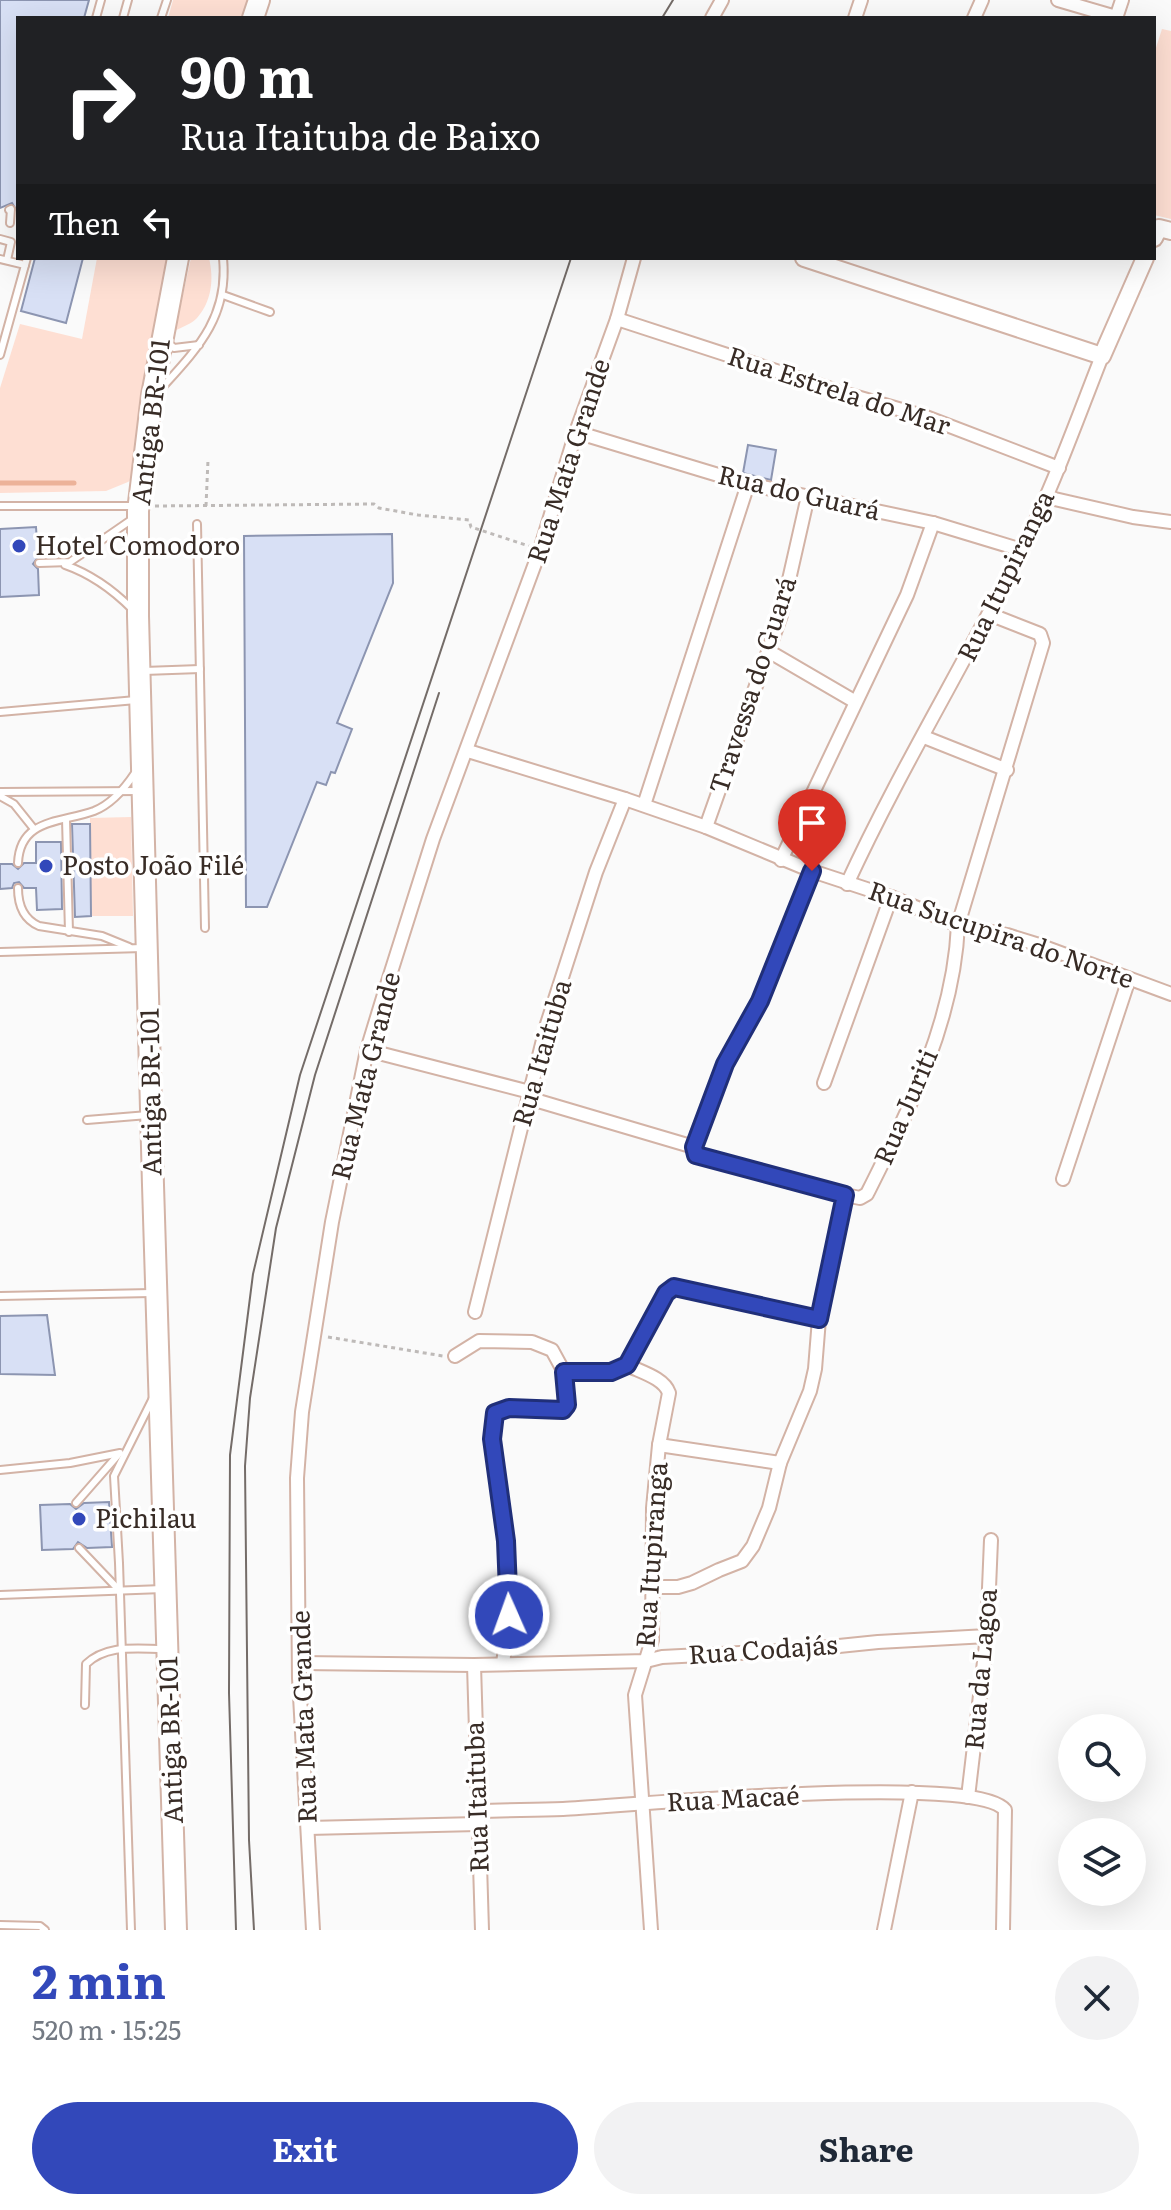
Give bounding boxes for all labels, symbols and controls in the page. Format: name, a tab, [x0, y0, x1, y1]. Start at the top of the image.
text: 90 m	[180, 32, 314, 115]
icon: right	[48, 48, 152, 152]
text: Rua Itaituba de Baixo	[180, 108, 541, 161]
text: Then	[48, 200, 120, 244]
icon: left	[136, 200, 180, 244]
street label: Rua Estrela do Mar	[723, 334, 957, 443]
street label: Antiga BR-101	[119, 336, 178, 507]
street label: Rua Mata Grande	[515, 353, 618, 568]
street label: Rua do Guará	[715, 453, 885, 528]
street label: Rua Itupiranga	[945, 483, 1062, 667]
place label: Hotel Comodoro	[35, 524, 240, 563]
marker: Hotel Comodoro	[10, 537, 28, 555]
street label: Travessa do Guará	[697, 570, 804, 798]
pin	[778, 789, 846, 871]
icon: arrive	[790, 801, 834, 845]
place label: Posto João Filé	[62, 844, 244, 883]
marker: Posto João Filé	[37, 857, 55, 875]
street label: Rua Sucupira do Norte	[864, 869, 1140, 996]
street label: Rua Mata Grande	[319, 967, 408, 1184]
street label: Rua Itaituba	[500, 974, 579, 1131]
street label: Antiga BR-101	[128, 1008, 169, 1176]
street label: Rua Juriti	[862, 1042, 946, 1170]
street label: Rua Itupiranga	[624, 1460, 675, 1649]
place label: Pichilau	[95, 1497, 197, 1536]
marker: Pichilau	[70, 1510, 88, 1528]
position arrow	[467, 1573, 551, 1657]
street label: Rua da Lagoa	[952, 1586, 1005, 1751]
street label: Rua Mata Grande	[278, 1610, 325, 1824]
street label: Rua Codajás	[687, 1623, 839, 1672]
street label: Antiga BR-101	[146, 1656, 191, 1825]
map controls	[1058, 1714, 1146, 1906]
button: search	[1058, 1714, 1146, 1802]
street label: Rua Itaituba	[452, 1721, 497, 1874]
street label: Rua Macaé	[665, 1774, 800, 1819]
button: layers	[1058, 1818, 1146, 1906]
text: 2 min	[32, 1943, 166, 2014]
button: close	[1055, 1956, 1139, 2040]
text: 520 m · 15:25	[32, 2009, 181, 2048]
button: Exit	[32, 2102, 578, 2194]
button: Share	[594, 2102, 1139, 2194]

